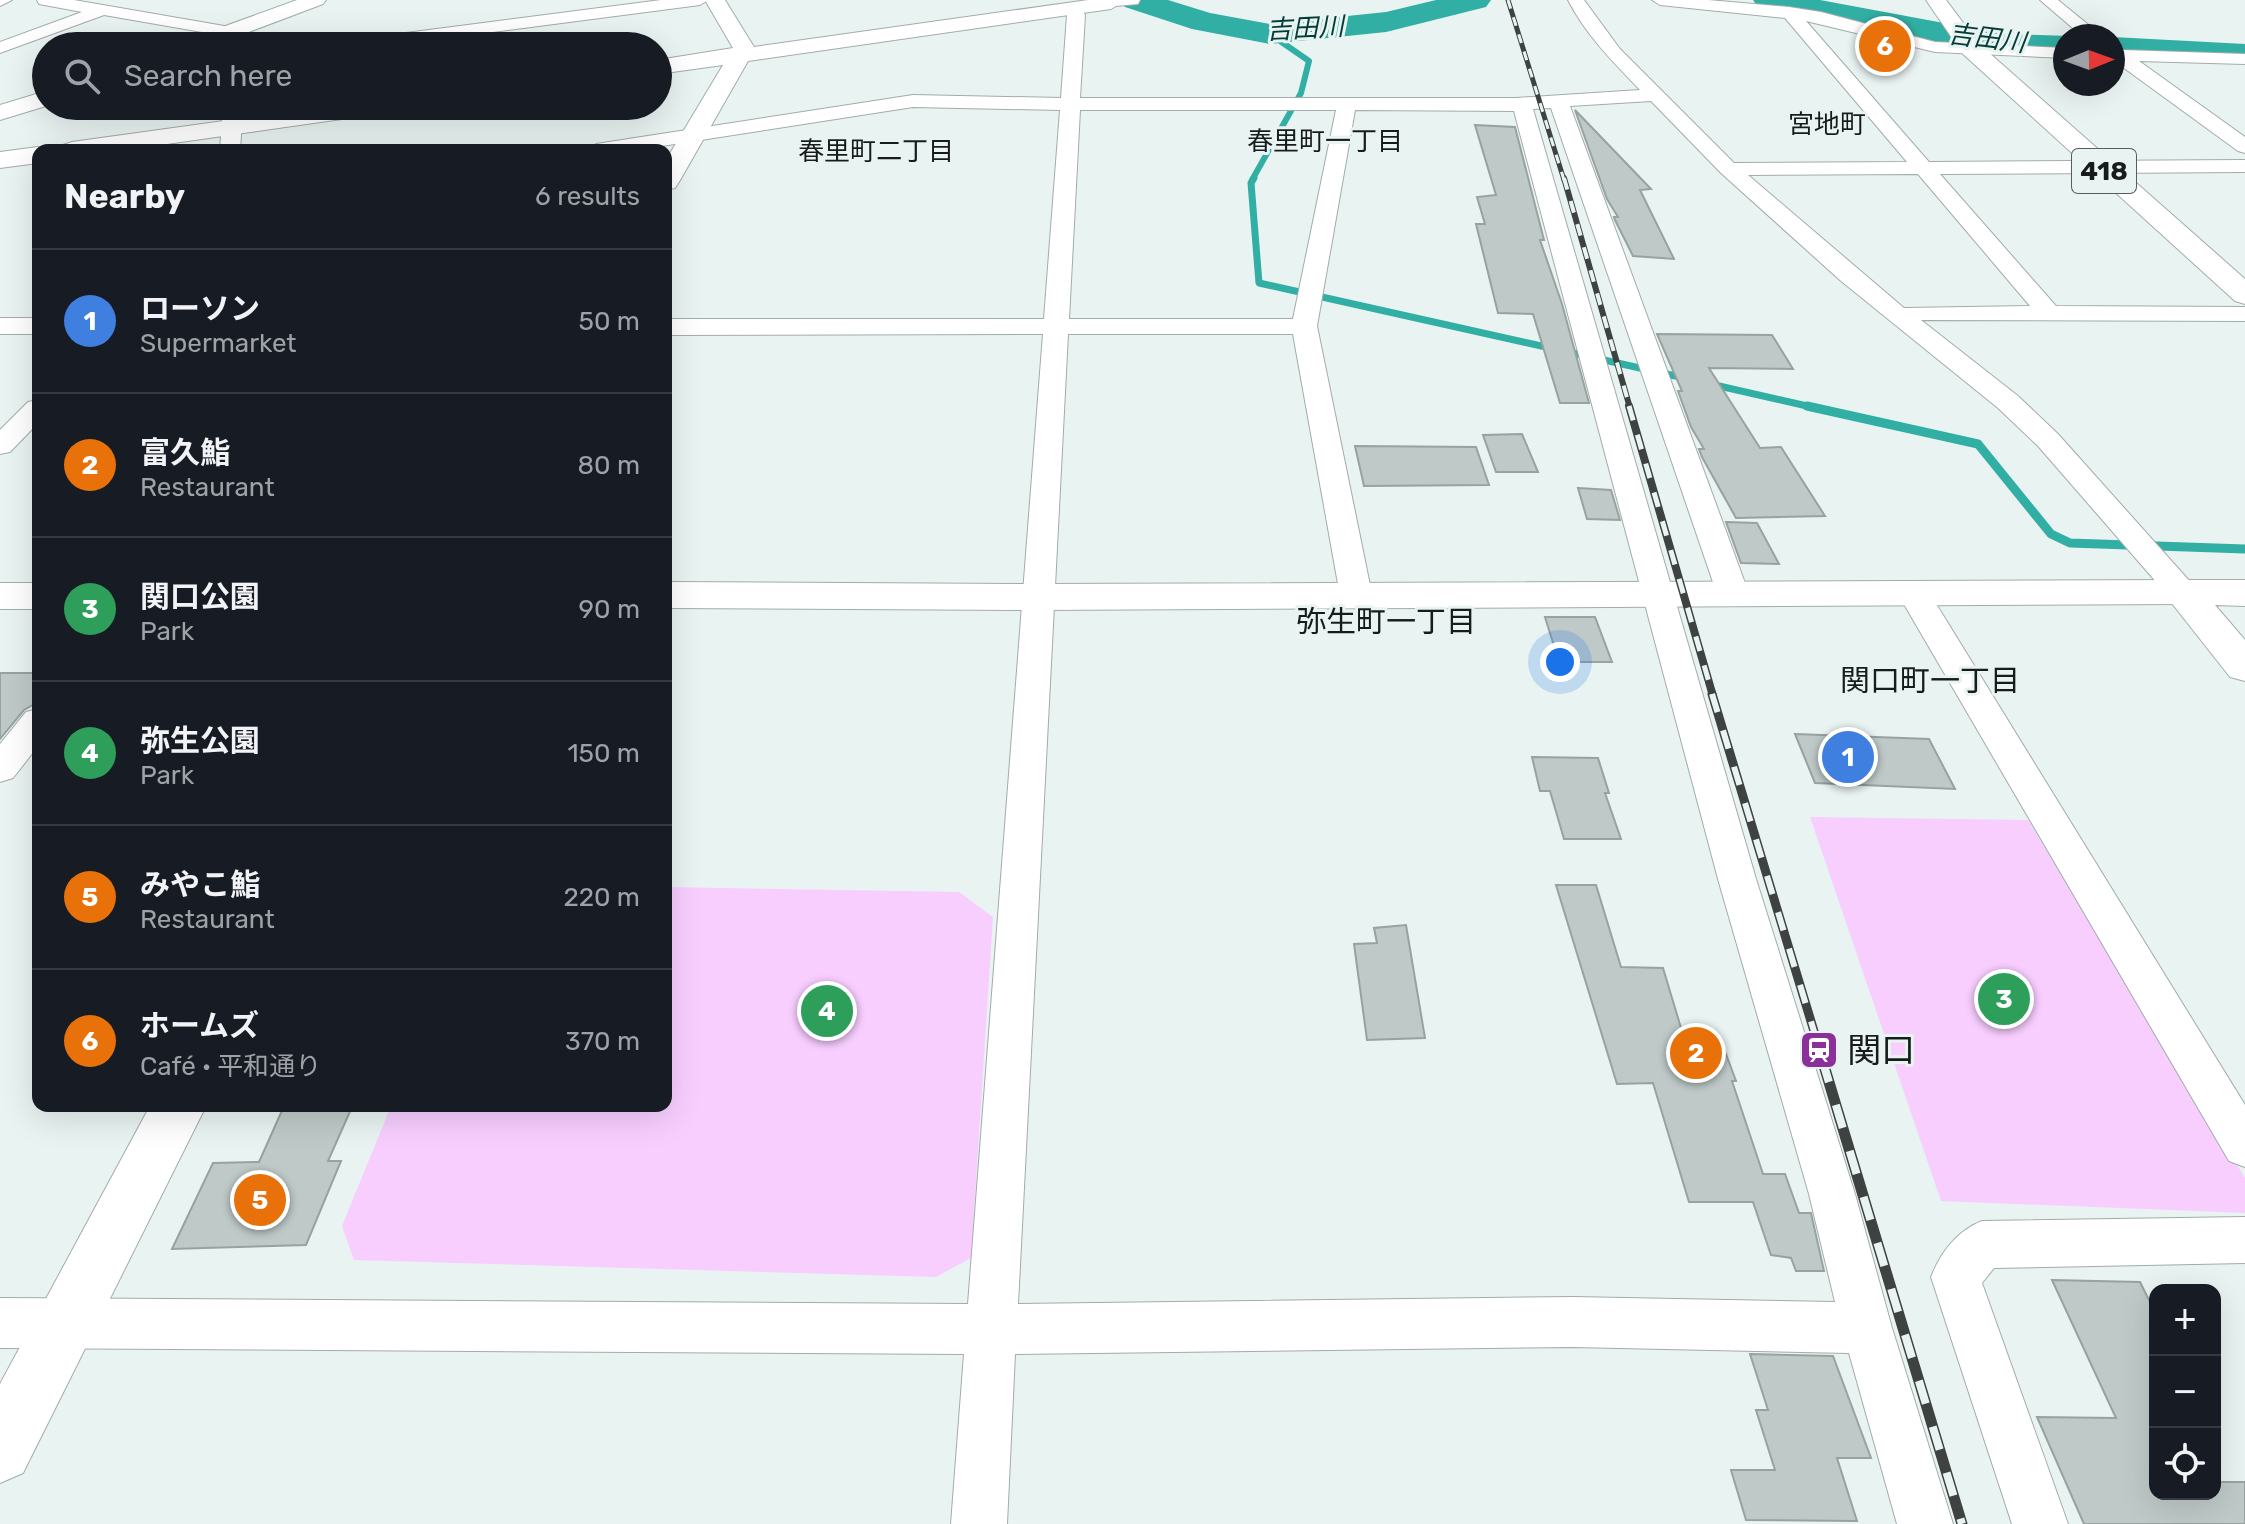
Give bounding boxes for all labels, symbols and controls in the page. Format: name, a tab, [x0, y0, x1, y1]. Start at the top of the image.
water label: 吉田川	[1265, 11, 1348, 46]
pin: 6	[1859, 16, 1911, 76]
water label: 吉田川	[1946, 18, 2031, 59]
north arrow	[2053, 24, 2125, 96]
search box	[32, 32, 672, 120]
icon: search	[60, 54, 104, 98]
text: Search here	[124, 58, 292, 94]
district label: 宮地町	[1788, 109, 1866, 140]
district label: 春里町一丁目	[1247, 126, 1403, 157]
district label: 春里町二丁目	[798, 136, 954, 167]
road number: 418	[2072, 149, 2136, 193]
text: Nearby	[64, 176, 185, 217]
text: 6 results	[535, 181, 640, 212]
text: ローソン	[140, 291, 260, 327]
text: 1	[84, 306, 96, 337]
text: 50 m	[579, 306, 640, 337]
text: Supermarket	[140, 328, 297, 359]
text: 富久鮨	[140, 435, 230, 471]
text: 2	[82, 450, 98, 481]
text: 80 m	[577, 450, 640, 481]
text: Restaurant	[140, 472, 275, 503]
text: 関口公園	[140, 579, 260, 615]
text: 3	[81, 594, 99, 625]
text: 90 m	[579, 594, 640, 625]
district label: 弥生町一丁目	[1296, 604, 1476, 640]
text: Park	[140, 616, 194, 647]
your location	[1540, 642, 1580, 682]
district label: 関口町一丁目	[1840, 663, 2020, 699]
text: 弥生公園	[140, 723, 260, 759]
pin: 1	[1822, 727, 1874, 787]
text: 4	[81, 738, 99, 769]
text: 150 m	[567, 738, 640, 769]
text: Park	[140, 760, 194, 791]
text: みやこ鮨	[140, 867, 260, 903]
text: 5	[82, 882, 98, 913]
text: 220 m	[563, 882, 640, 913]
text: Restaurant	[140, 904, 275, 935]
pin: 3	[1978, 969, 2030, 1029]
pin: 4	[801, 981, 853, 1041]
text: ホームズ	[140, 1008, 259, 1044]
pin: 2	[1670, 1023, 1722, 1083]
text: 6	[82, 1026, 98, 1057]
text: 370 m	[565, 1026, 640, 1057]
station icon: 関口	[1798, 1029, 1840, 1071]
place label: 関口	[1847, 1030, 1915, 1071]
text: Café · 平和通り	[140, 1051, 321, 1082]
pin: 5	[234, 1170, 286, 1230]
map controls	[2149, 1284, 2221, 1500]
button: +	[2149, 1284, 2221, 1356]
button: −	[2149, 1356, 2221, 1428]
button: locate	[2149, 1428, 2221, 1500]

